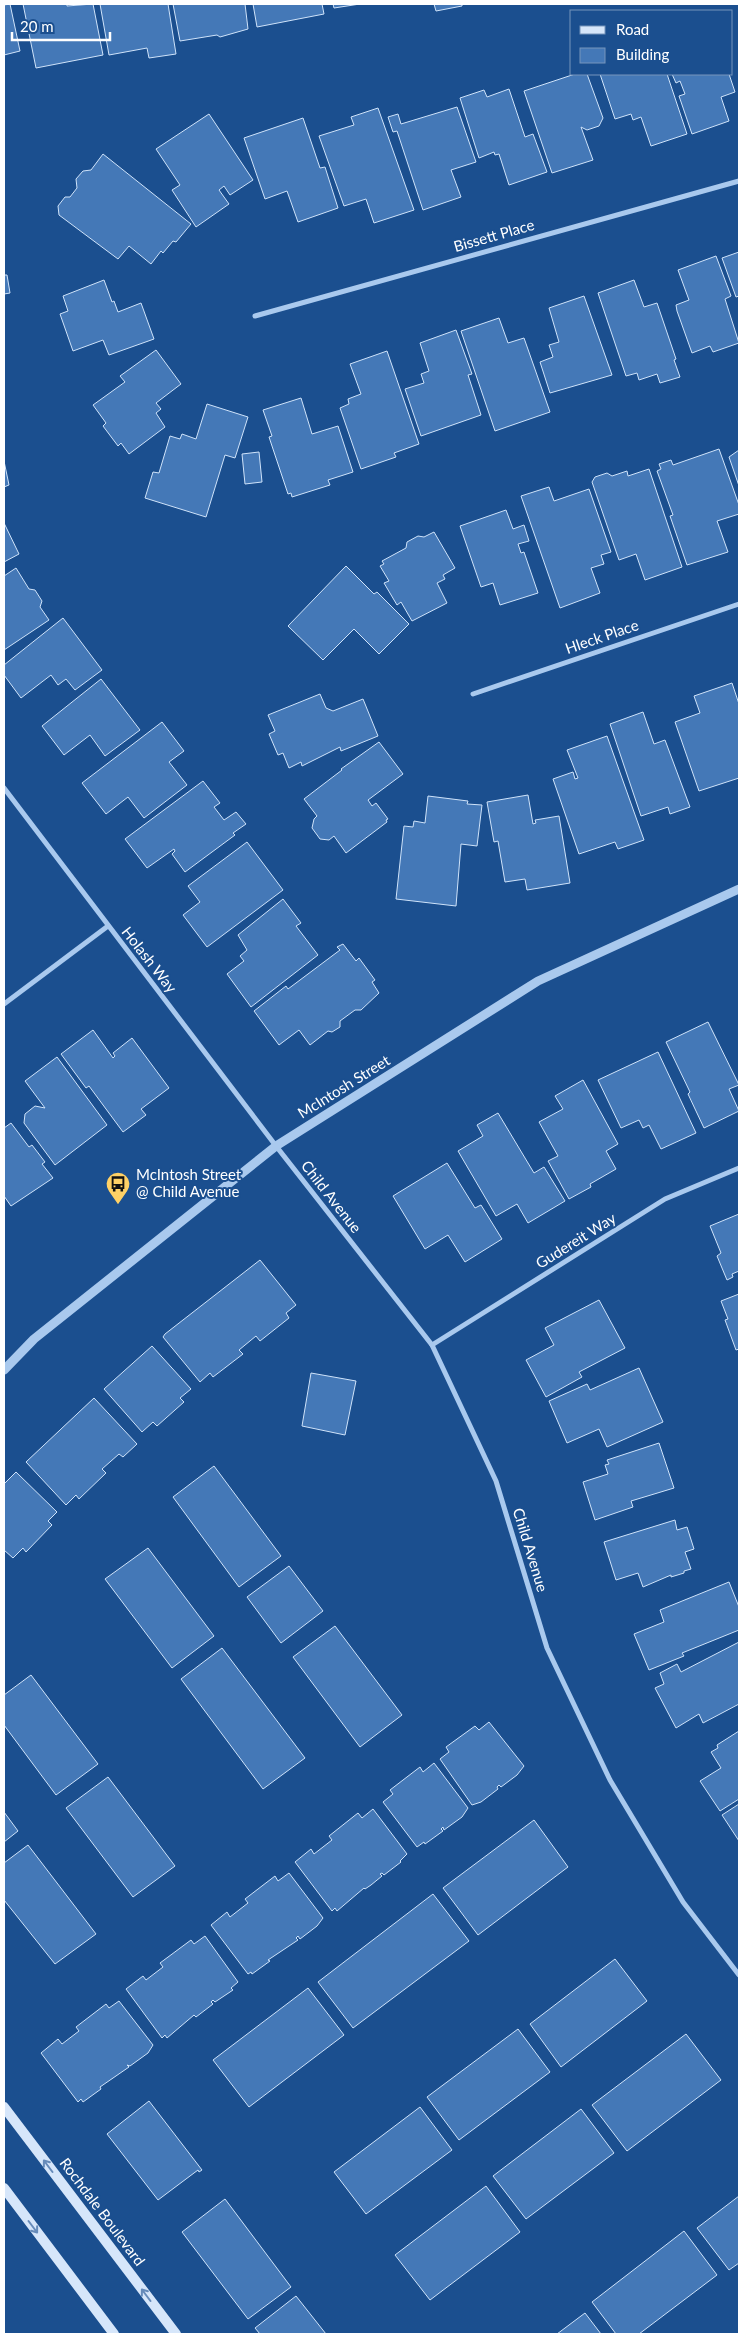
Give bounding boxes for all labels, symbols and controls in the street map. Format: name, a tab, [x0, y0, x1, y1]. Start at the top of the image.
scale bar	[12, 10, 110, 42]
legend	[570, 10, 733, 75]
text: 20 m	[20, 17, 54, 35]
text: Road	[616, 20, 649, 38]
text: Building	[616, 45, 669, 63]
street label: Bissett Place	[451, 215, 536, 255]
street label: Hleck Place	[563, 615, 641, 657]
street label: Holash Way	[118, 923, 181, 996]
street label: McIntosh Street	[294, 1050, 393, 1122]
street label: Child Avenue	[298, 1157, 366, 1236]
place label: McIntosh Street @ Child Avenue	[136, 1165, 242, 1200]
bus stop icon: McIntosh Street @ Child Avenue	[105, 1171, 131, 1205]
street label: Gudereit Way	[532, 1208, 619, 1272]
street label: Child Avenue	[510, 1506, 552, 1594]
street label: Rochdale Boulevard	[56, 2154, 149, 2269]
one-way arrow	[43, 2160, 54, 2173]
one-way arrow	[28, 2220, 38, 2234]
one-way arrow	[141, 2289, 152, 2302]

